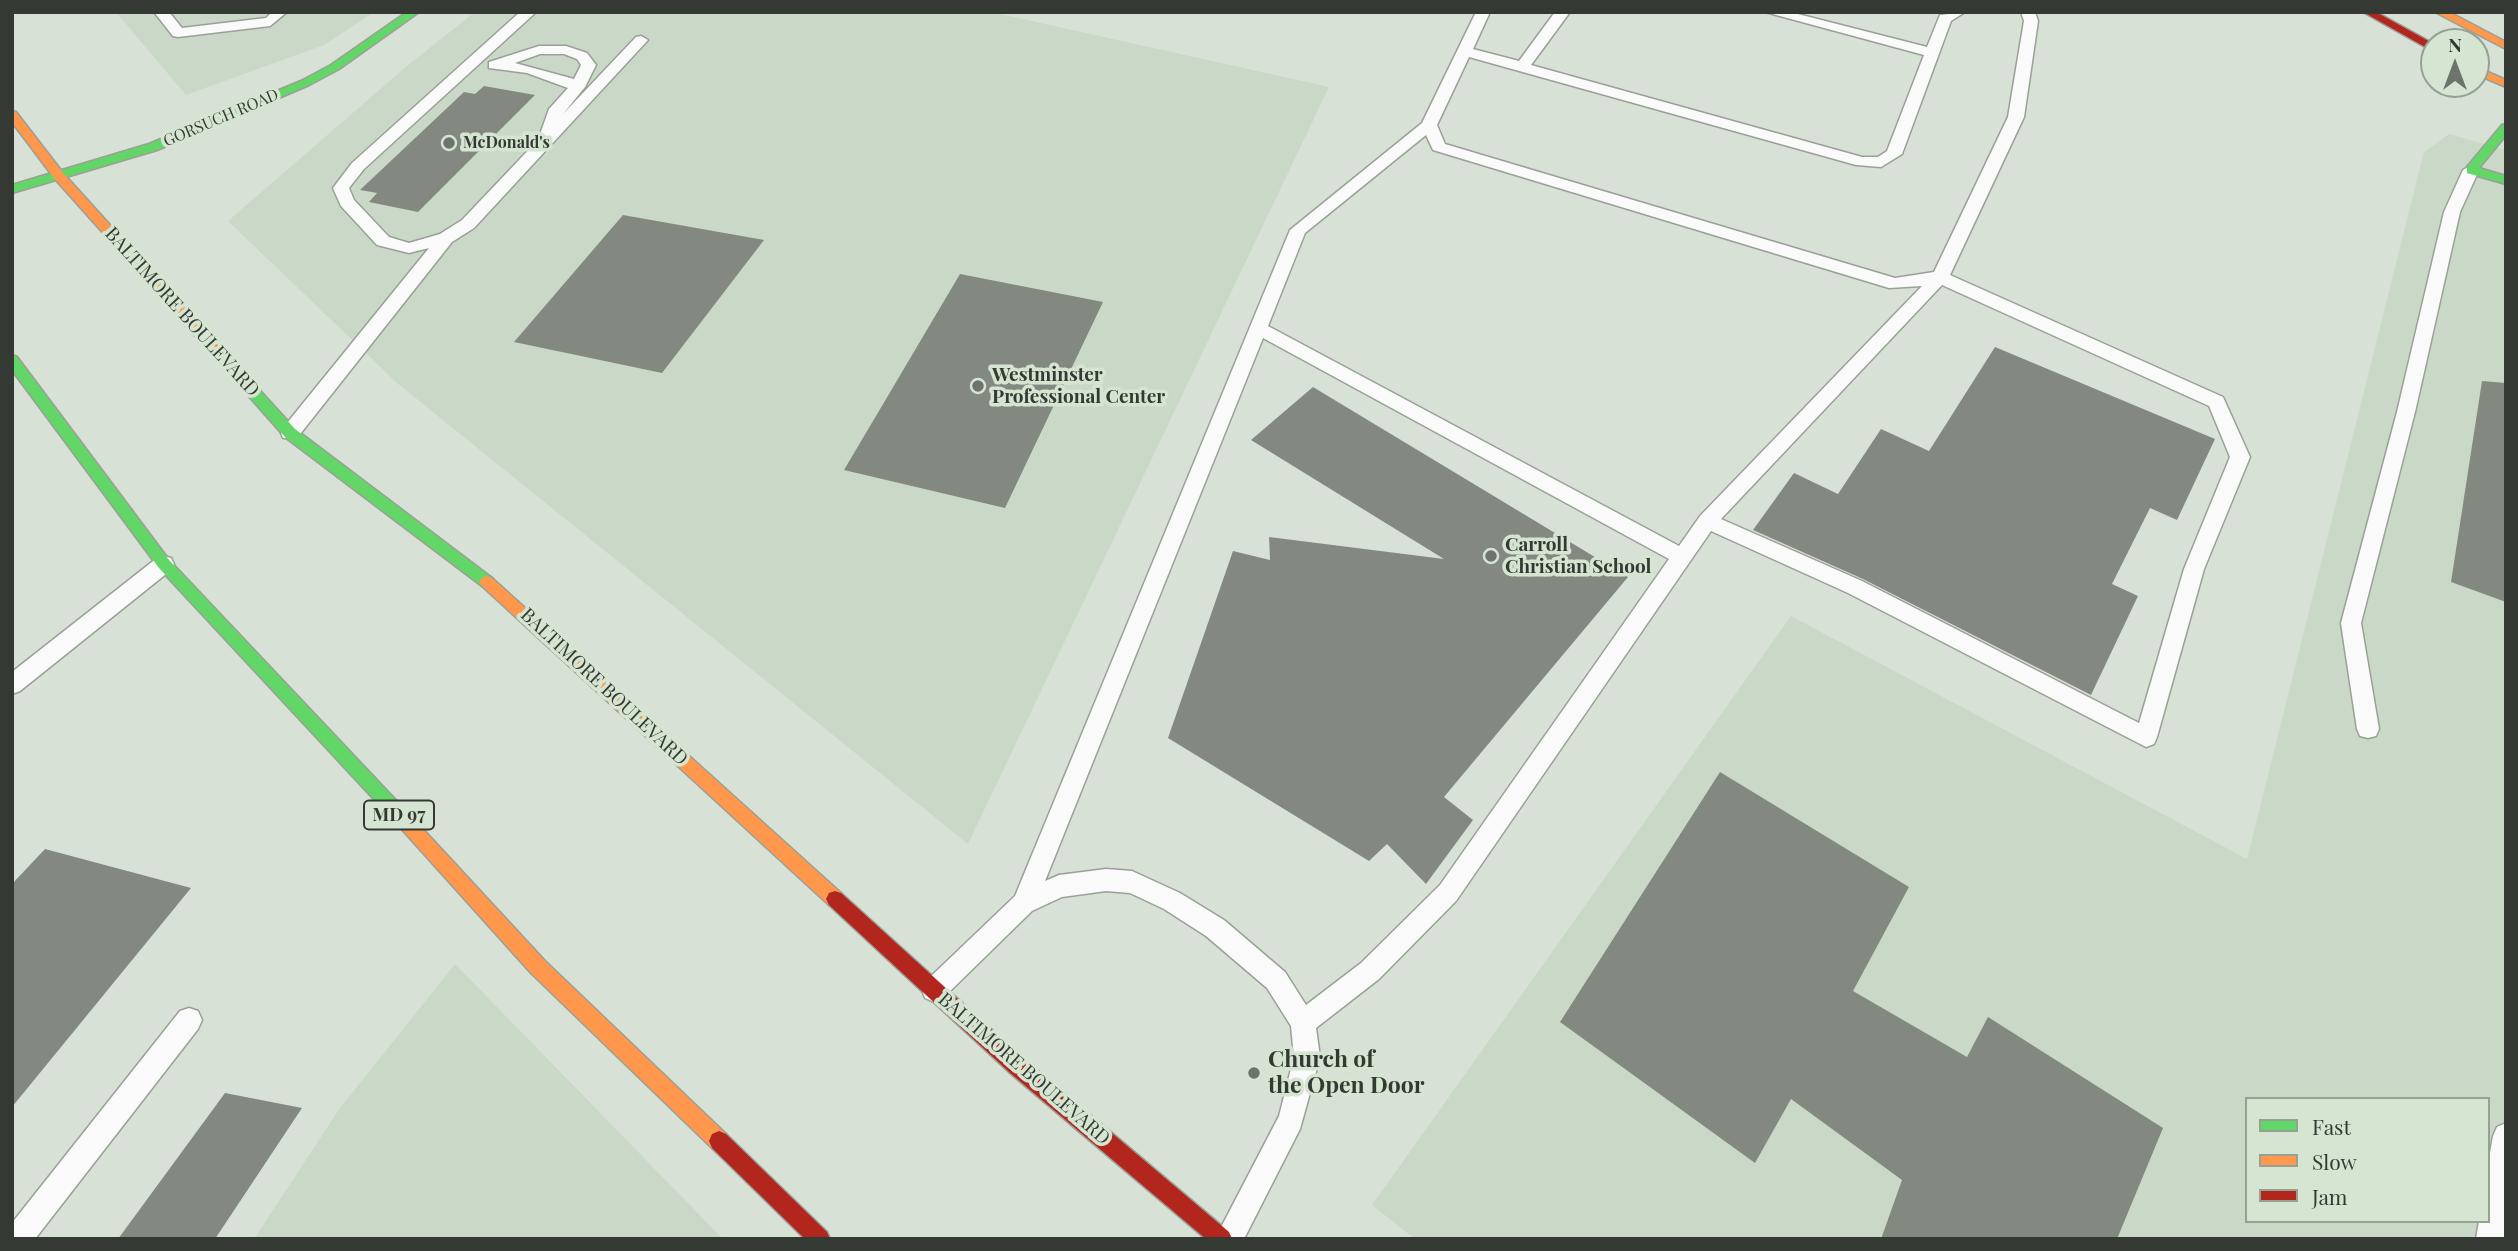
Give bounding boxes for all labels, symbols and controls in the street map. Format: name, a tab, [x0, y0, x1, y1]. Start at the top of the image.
north arrow	[2420, 28, 2490, 98]
text: N	[2448, 31, 2462, 57]
street label: GORSUCH ROAD	[161, 85, 281, 151]
place label: McDonald's	[463, 133, 550, 153]
marker: McDonald's	[441, 135, 457, 151]
street label: BALTIMORE BOULEVARD	[100, 223, 264, 401]
place label: Westminster Professional Center	[992, 364, 1165, 408]
marker: Westminster Professional Center	[970, 378, 986, 394]
place label: Carroll Christian School	[1505, 534, 1651, 578]
marker: Carroll Christian School	[1483, 548, 1499, 564]
street label: BALTIMORE BOULEVARD	[516, 604, 692, 770]
road number: MD 97	[364, 800, 434, 830]
street label: BALTIMORE BOULEVARD	[933, 988, 1115, 1150]
place label: Church of the Open Door	[1268, 1046, 1425, 1100]
marker: Church of the Open Door	[1246, 1065, 1262, 1081]
legend	[2245, 1097, 2490, 1223]
text: Fast	[2312, 1112, 2351, 1140]
text: Slow	[2312, 1147, 2357, 1175]
text: Jam	[2312, 1182, 2348, 1210]

